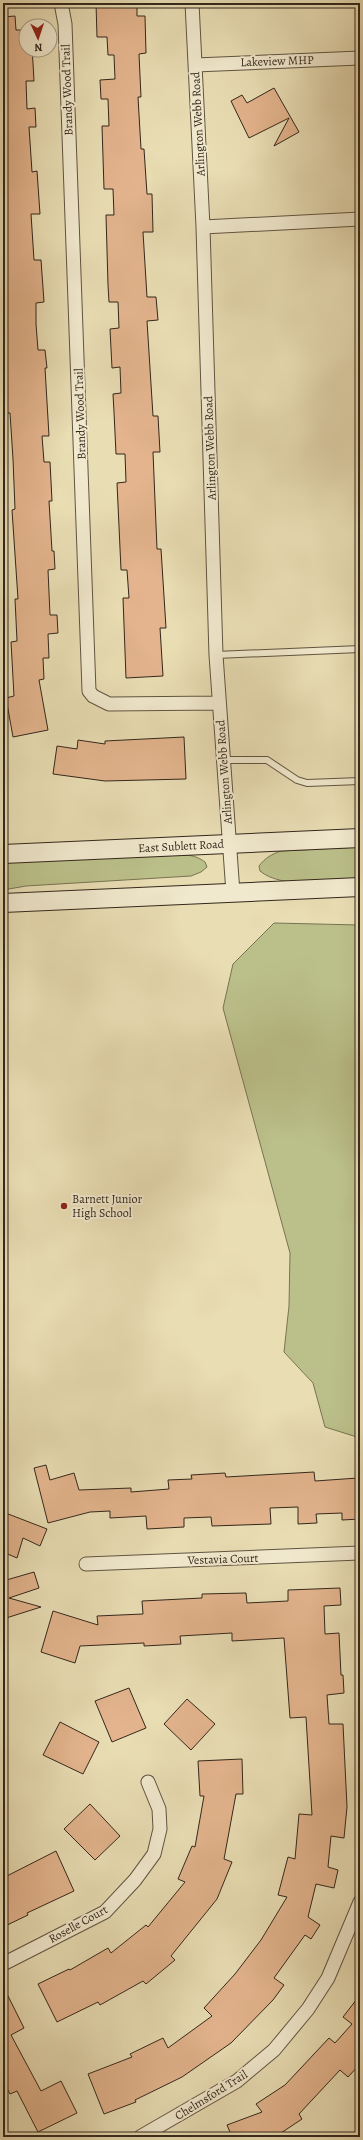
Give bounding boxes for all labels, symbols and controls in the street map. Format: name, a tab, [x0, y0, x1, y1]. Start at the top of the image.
north arrow	[18, 18, 58, 58]
text: N	[34, 40, 43, 55]
street label: Brandy Wood Trail	[57, 44, 77, 136]
street label: Lakeview MHP	[240, 52, 314, 70]
street label: Arlington Webb Road	[187, 71, 209, 178]
street label: Brandy Wood Trail	[70, 368, 90, 460]
street label: Arlington Webb Road	[200, 395, 220, 501]
street label: Arlington Webb Road	[212, 719, 236, 826]
street label: East Sublett Road	[138, 836, 225, 856]
place label: Barnett Junior High School	[72, 1191, 143, 1221]
marker: Barnett Junior High School	[59, 1201, 69, 1211]
street label: Vestavia Court	[186, 1550, 259, 1568]
street label: Roselle Court	[46, 1901, 110, 1947]
street label: Chelmsford Trail	[172, 2066, 250, 2124]

